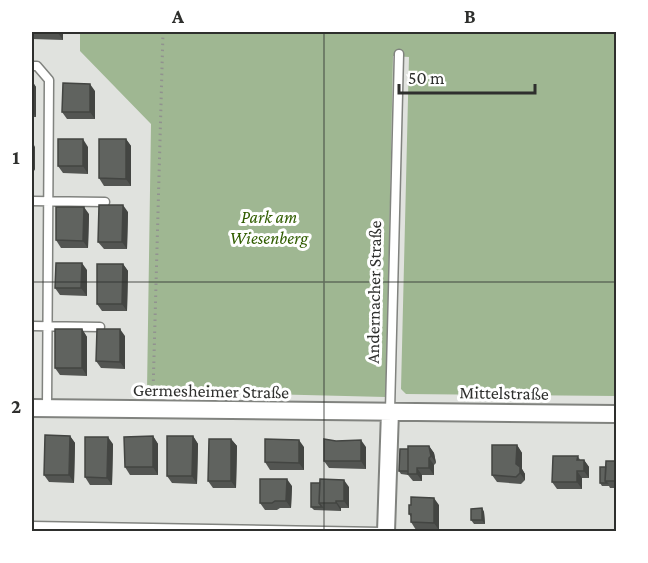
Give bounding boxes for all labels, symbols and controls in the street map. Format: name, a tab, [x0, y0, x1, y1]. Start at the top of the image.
text: A	[171, 5, 185, 27]
text: B	[464, 5, 476, 27]
scale bar	[399, 57, 536, 95]
text: 50 m	[408, 68, 445, 88]
text: 1	[12, 146, 20, 168]
park label: Park am Wiesenberg	[230, 207, 309, 248]
street label: Andernacher Straße	[363, 220, 385, 364]
street label: Germesheimer Straße	[133, 380, 289, 402]
street label: Mittelstraße	[459, 382, 549, 404]
text: 2	[11, 395, 21, 417]

